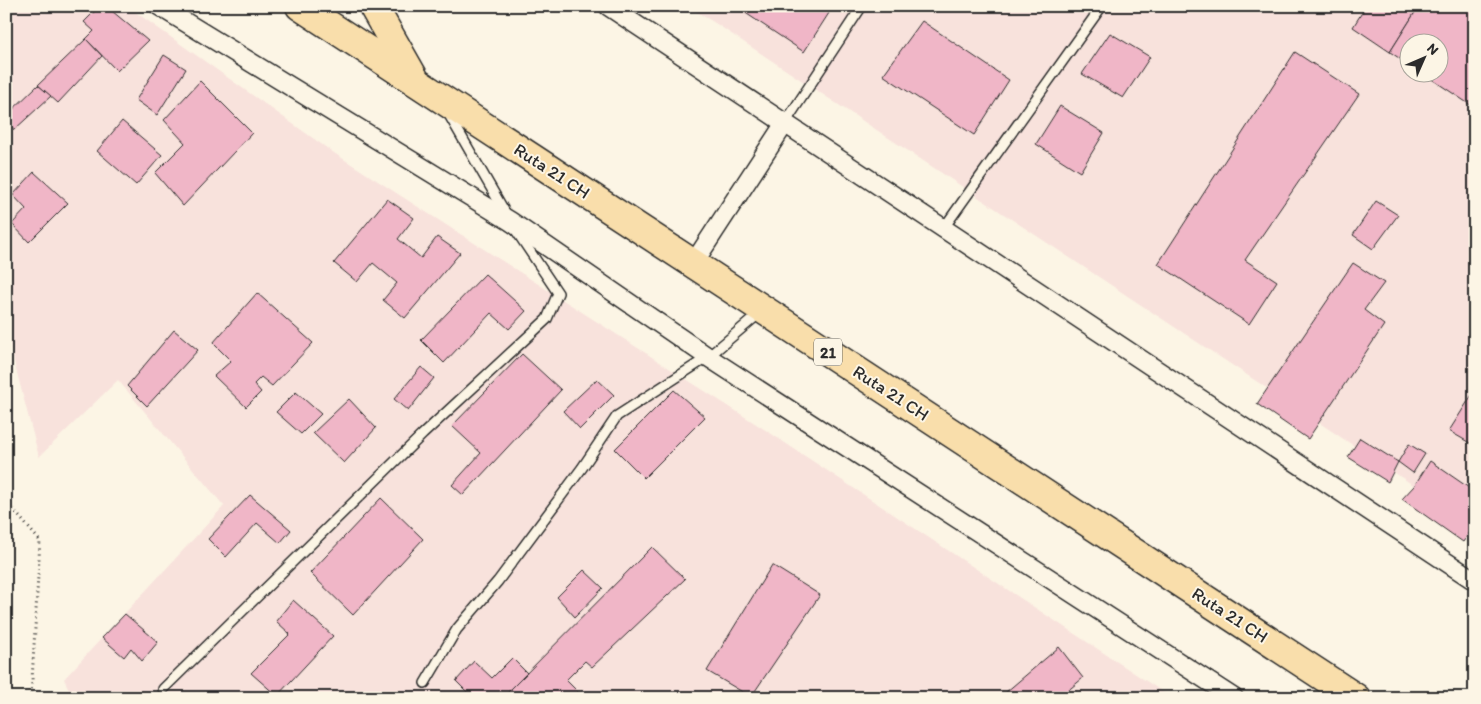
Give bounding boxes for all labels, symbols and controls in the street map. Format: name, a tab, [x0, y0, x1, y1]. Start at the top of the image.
north arrow	[1398, 32, 1448, 82]
text: N	[1423, 40, 1442, 59]
street label: Ruta 21 CH	[510, 138, 594, 204]
road number: 21	[814, 338, 842, 366]
street label: Ruta 21 CH	[849, 360, 933, 426]
street label: Ruta 21 CH	[1188, 582, 1272, 648]

